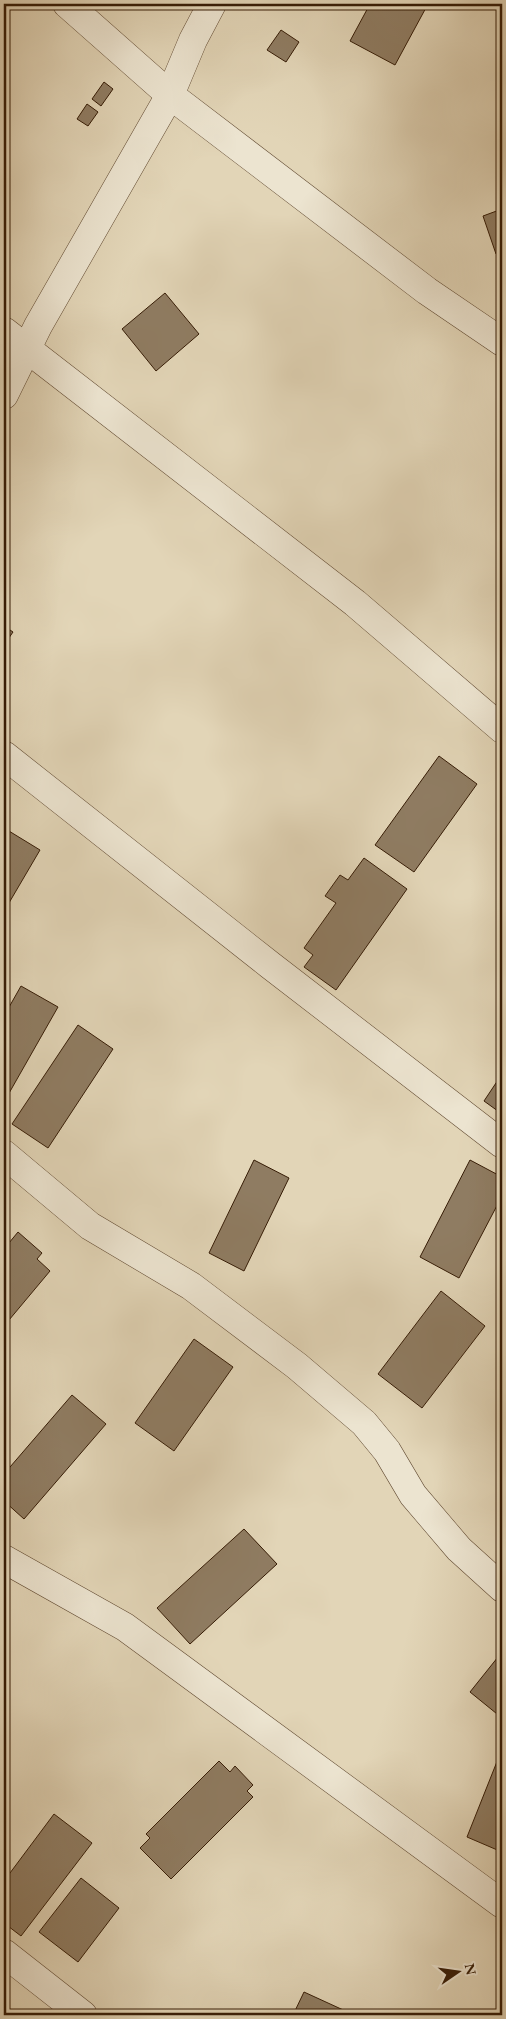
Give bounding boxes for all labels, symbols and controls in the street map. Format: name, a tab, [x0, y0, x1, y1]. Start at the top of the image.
north arrow	[434, 1946, 484, 1996]
text: N	[461, 1962, 481, 1977]

